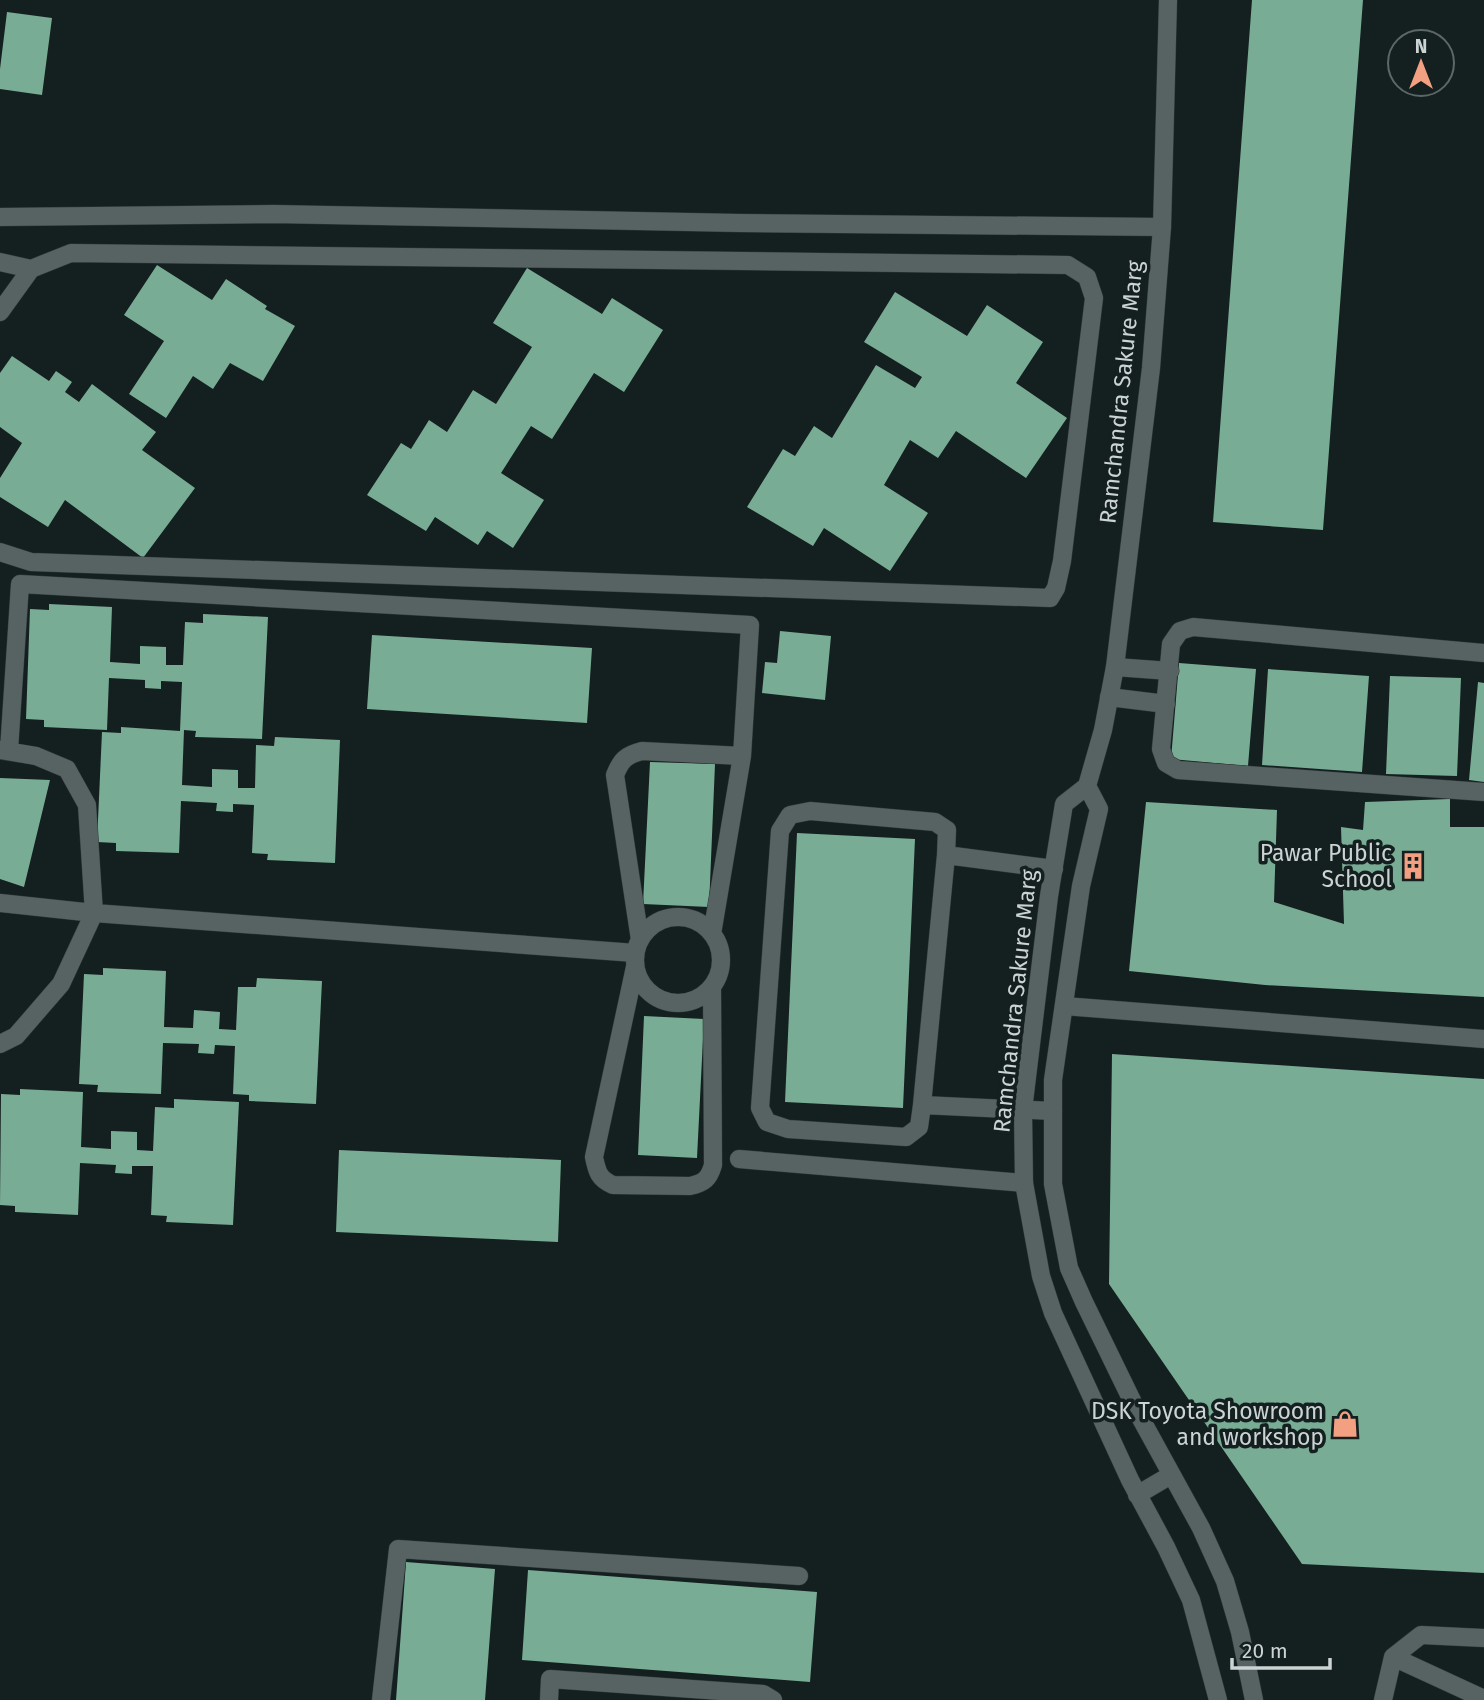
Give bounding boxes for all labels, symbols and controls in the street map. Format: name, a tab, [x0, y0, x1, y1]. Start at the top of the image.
north arrow	[1386, 28, 1456, 98]
text: N	[1415, 35, 1427, 58]
street label: Ramchandra Sakure Marg	[1093, 259, 1149, 525]
place label: Pawar Public School	[1260, 839, 1392, 893]
building icon: Pawar Public School	[1398, 851, 1428, 881]
street label: Ramchandra Sakure Marg	[987, 868, 1043, 1134]
place label: DSK Toyota Showroom and workshop	[1091, 1397, 1324, 1451]
shop icon: DSK Toyota Showroom and workshop	[1330, 1409, 1360, 1439]
scale bar	[1232, 1626, 1330, 1670]
text: 20 m	[1242, 1638, 1288, 1664]

